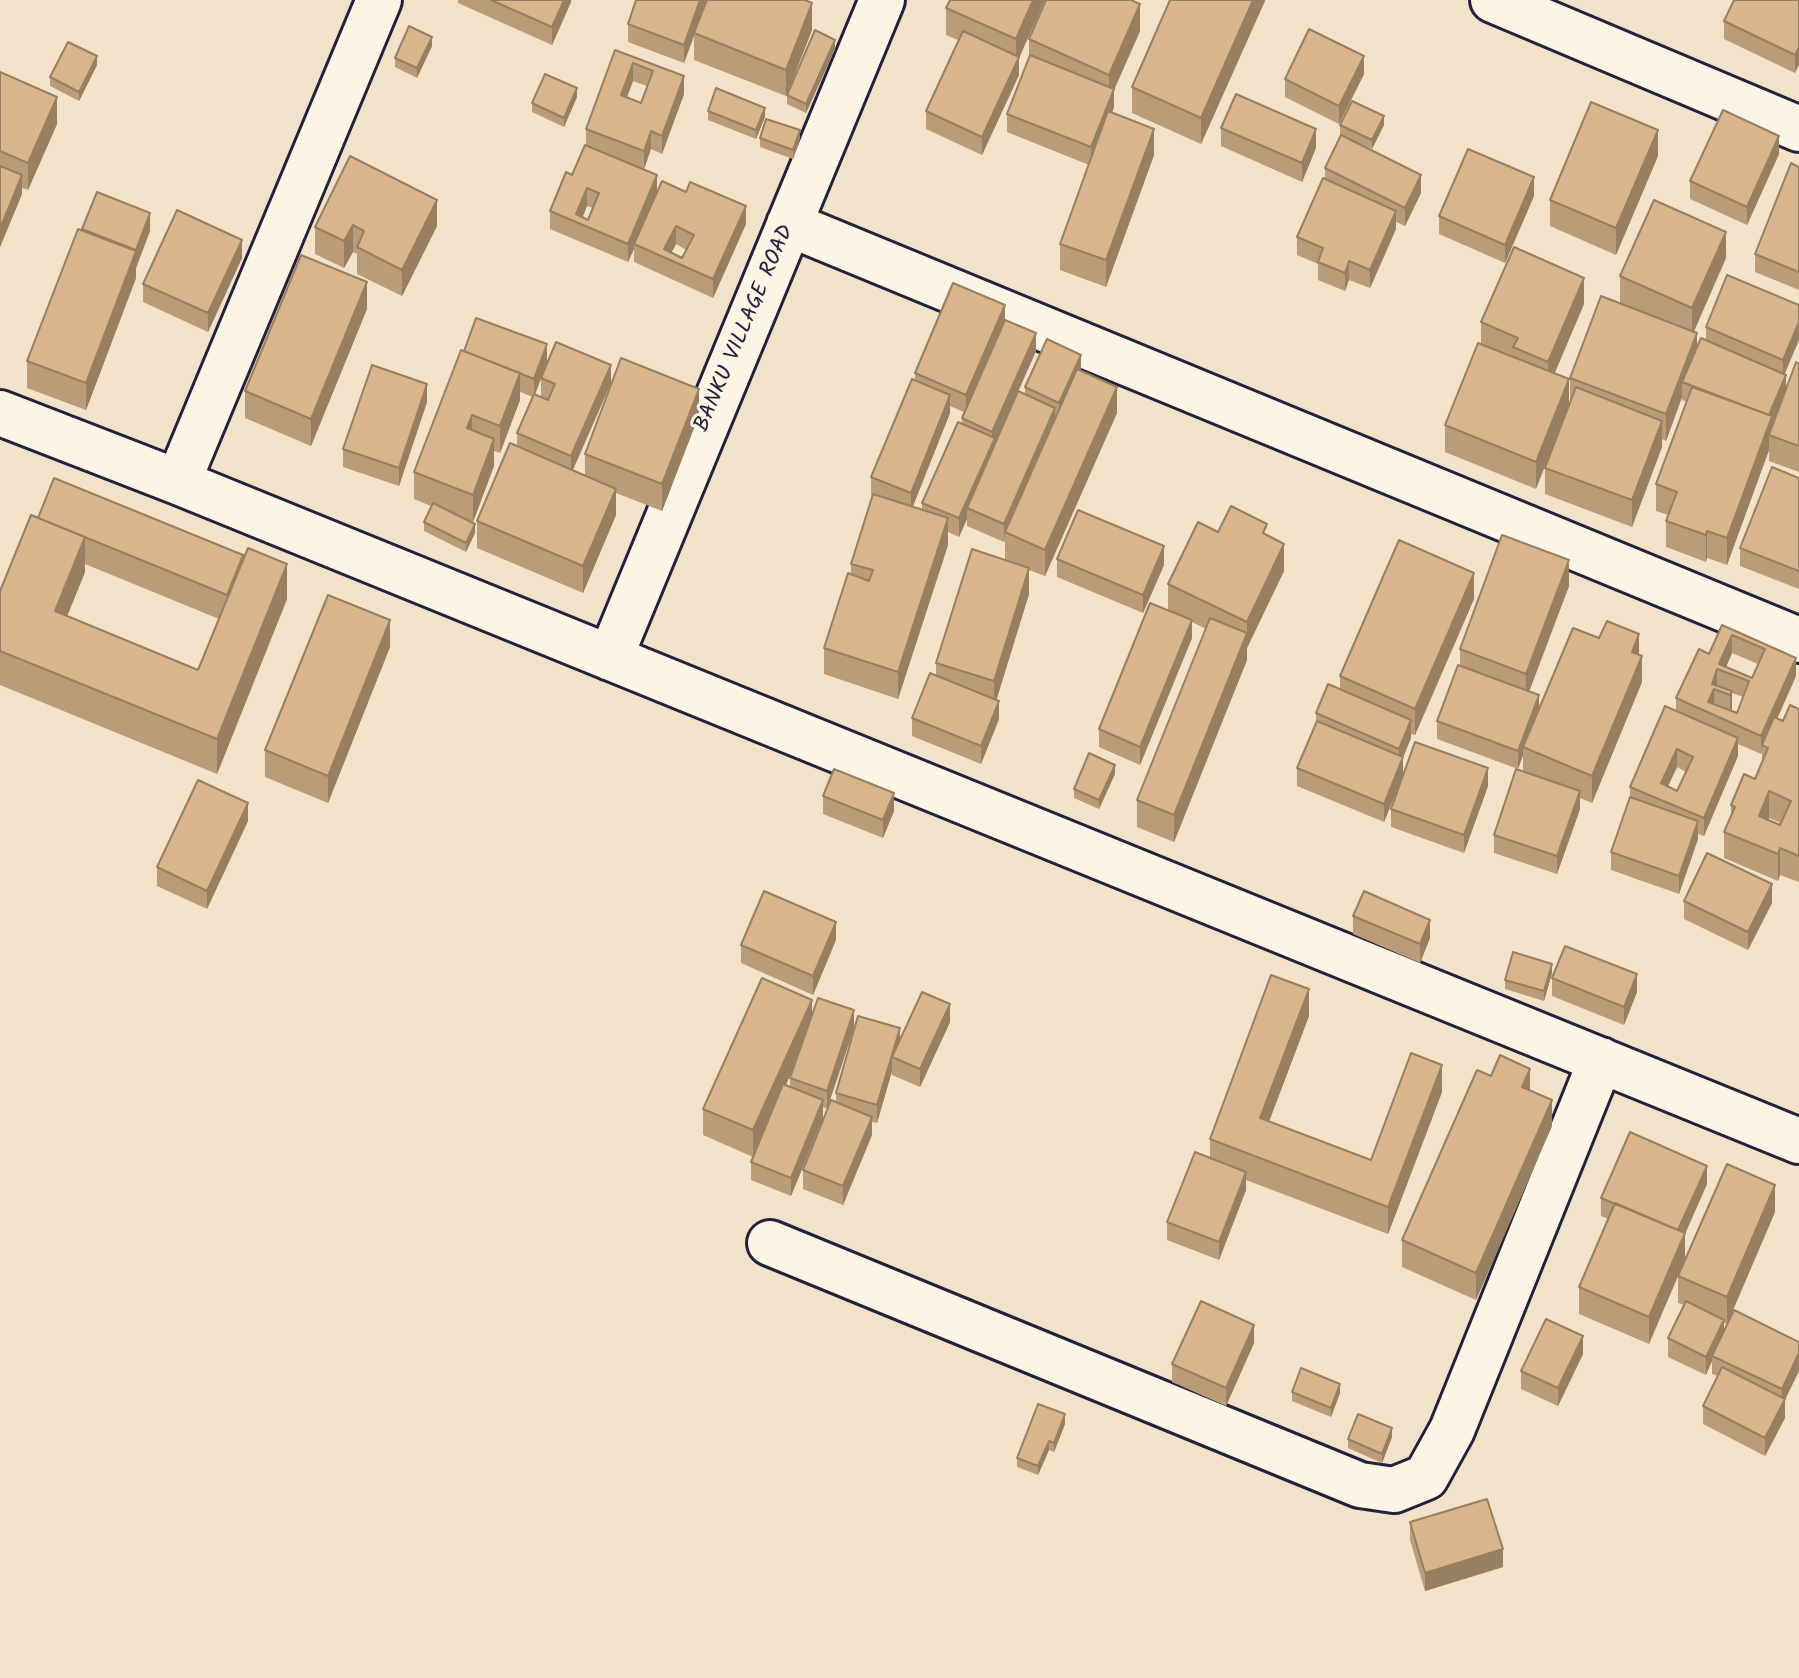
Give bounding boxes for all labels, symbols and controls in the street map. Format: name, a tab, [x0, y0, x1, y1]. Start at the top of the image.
street label: BANKU VILLAGE ROAD	[690, 222, 802, 436]

